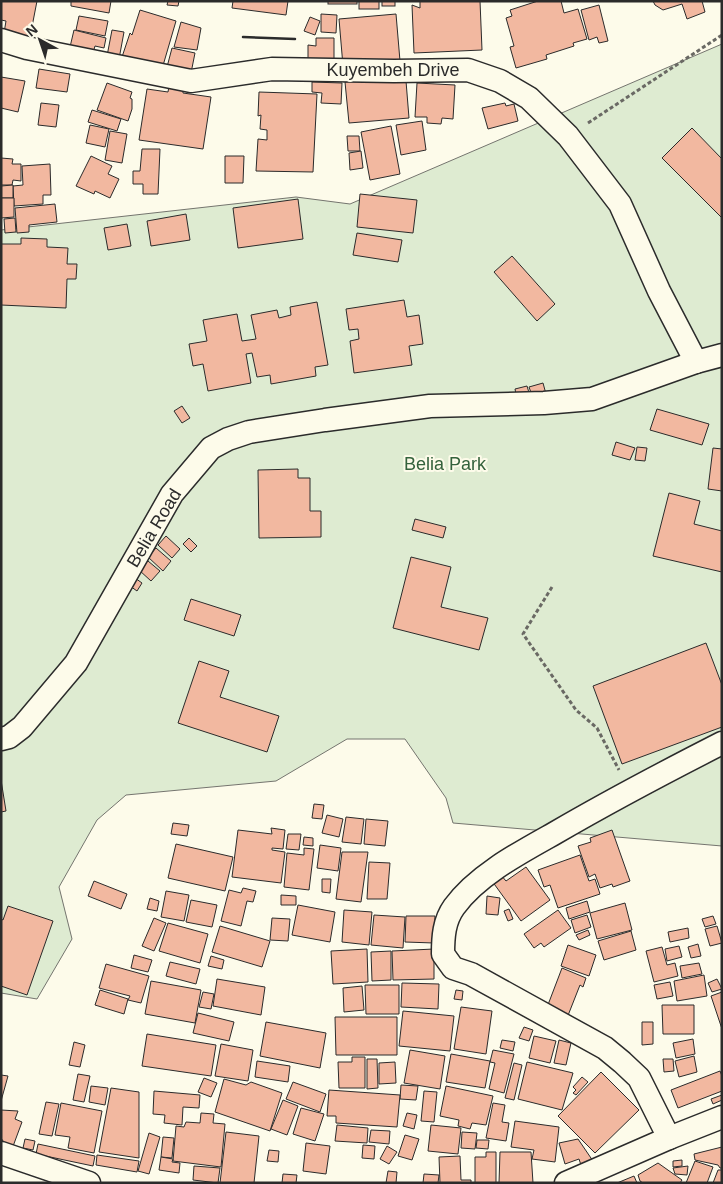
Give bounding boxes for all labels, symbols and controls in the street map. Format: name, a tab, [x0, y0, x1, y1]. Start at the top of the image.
north arrow	[15, 15, 65, 65]
text: N	[23, 21, 41, 39]
street label: Kuyembeh Drive	[326, 60, 460, 80]
park label: Belia Park	[404, 454, 487, 474]
street label: Belia Road	[123, 485, 185, 571]

